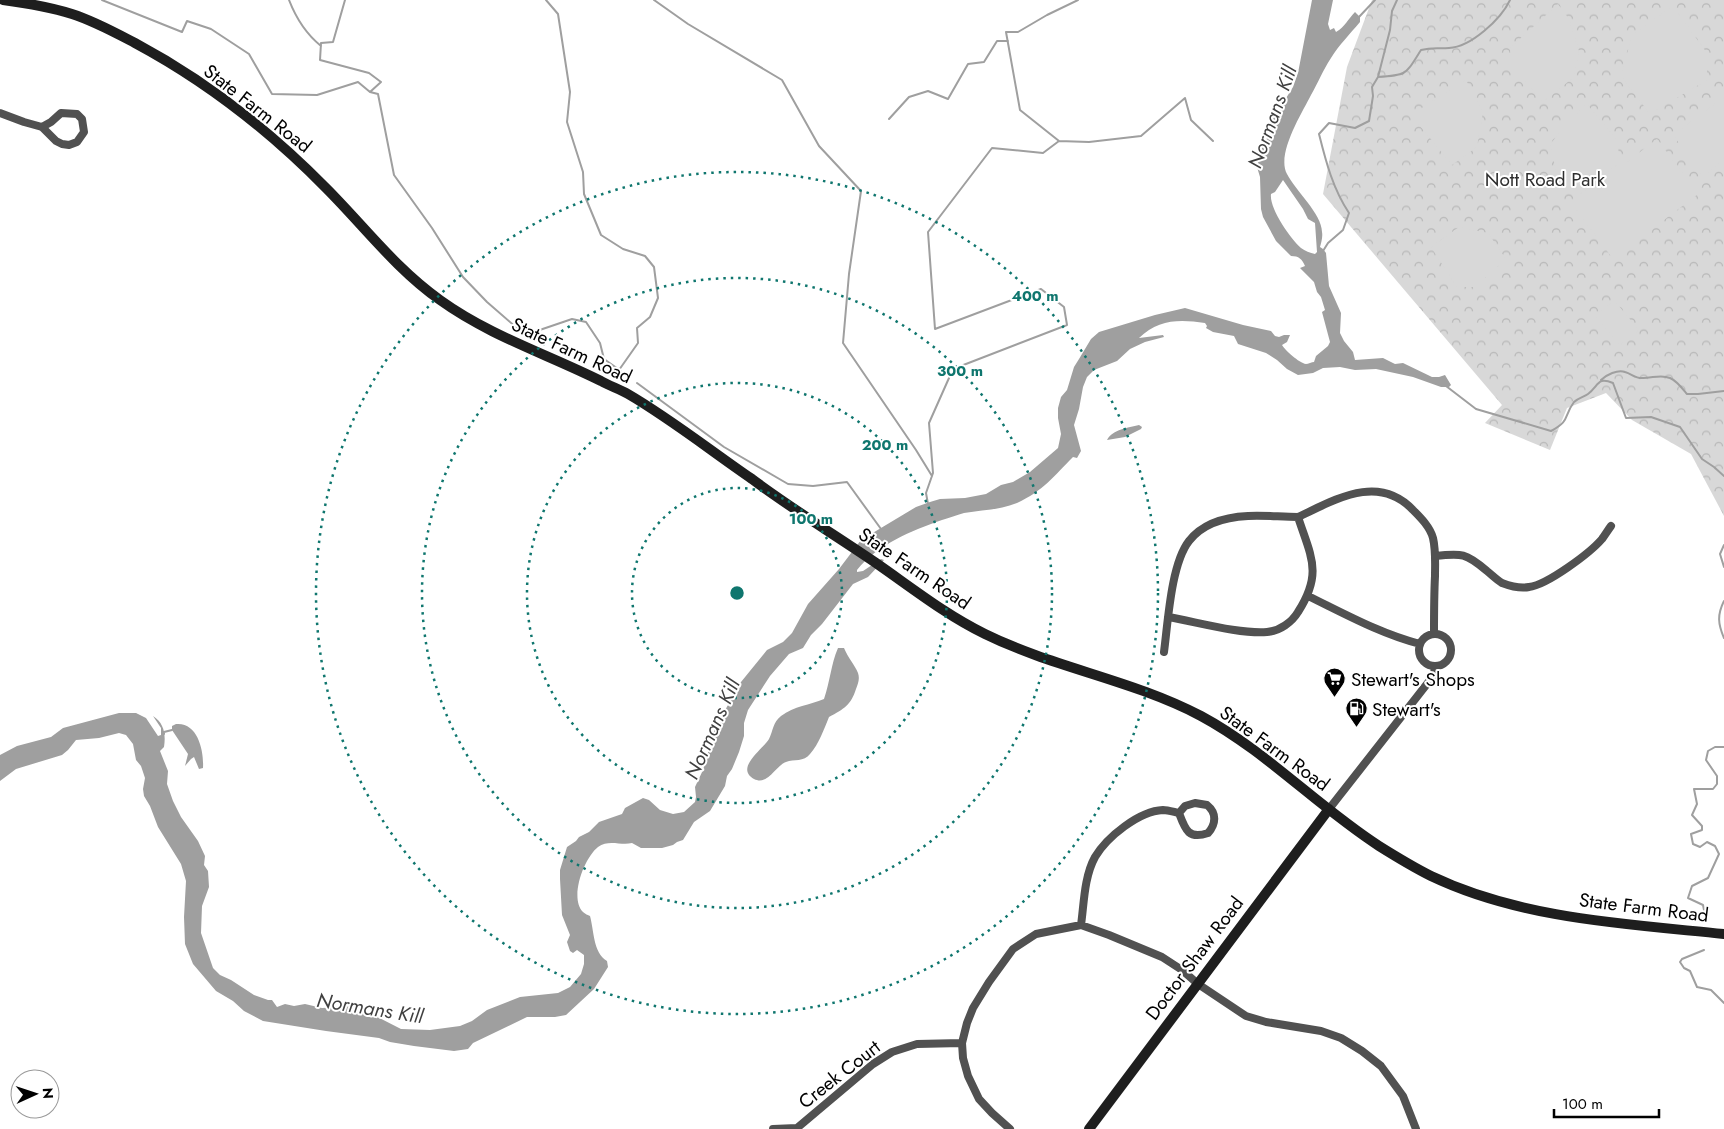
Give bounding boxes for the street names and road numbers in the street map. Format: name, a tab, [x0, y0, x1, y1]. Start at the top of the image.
street label: State Farm Road	[198, 58, 317, 159]
street label: State Farm Road	[507, 311, 637, 390]
street label: State Farm Road	[853, 521, 976, 616]
street label: State Farm Road	[1214, 699, 1335, 798]
street label: State Farm Road	[1578, 886, 1710, 929]
street label: Doctor Shaw Road	[1139, 891, 1250, 1026]
street label: Creek Court	[793, 1034, 886, 1115]

